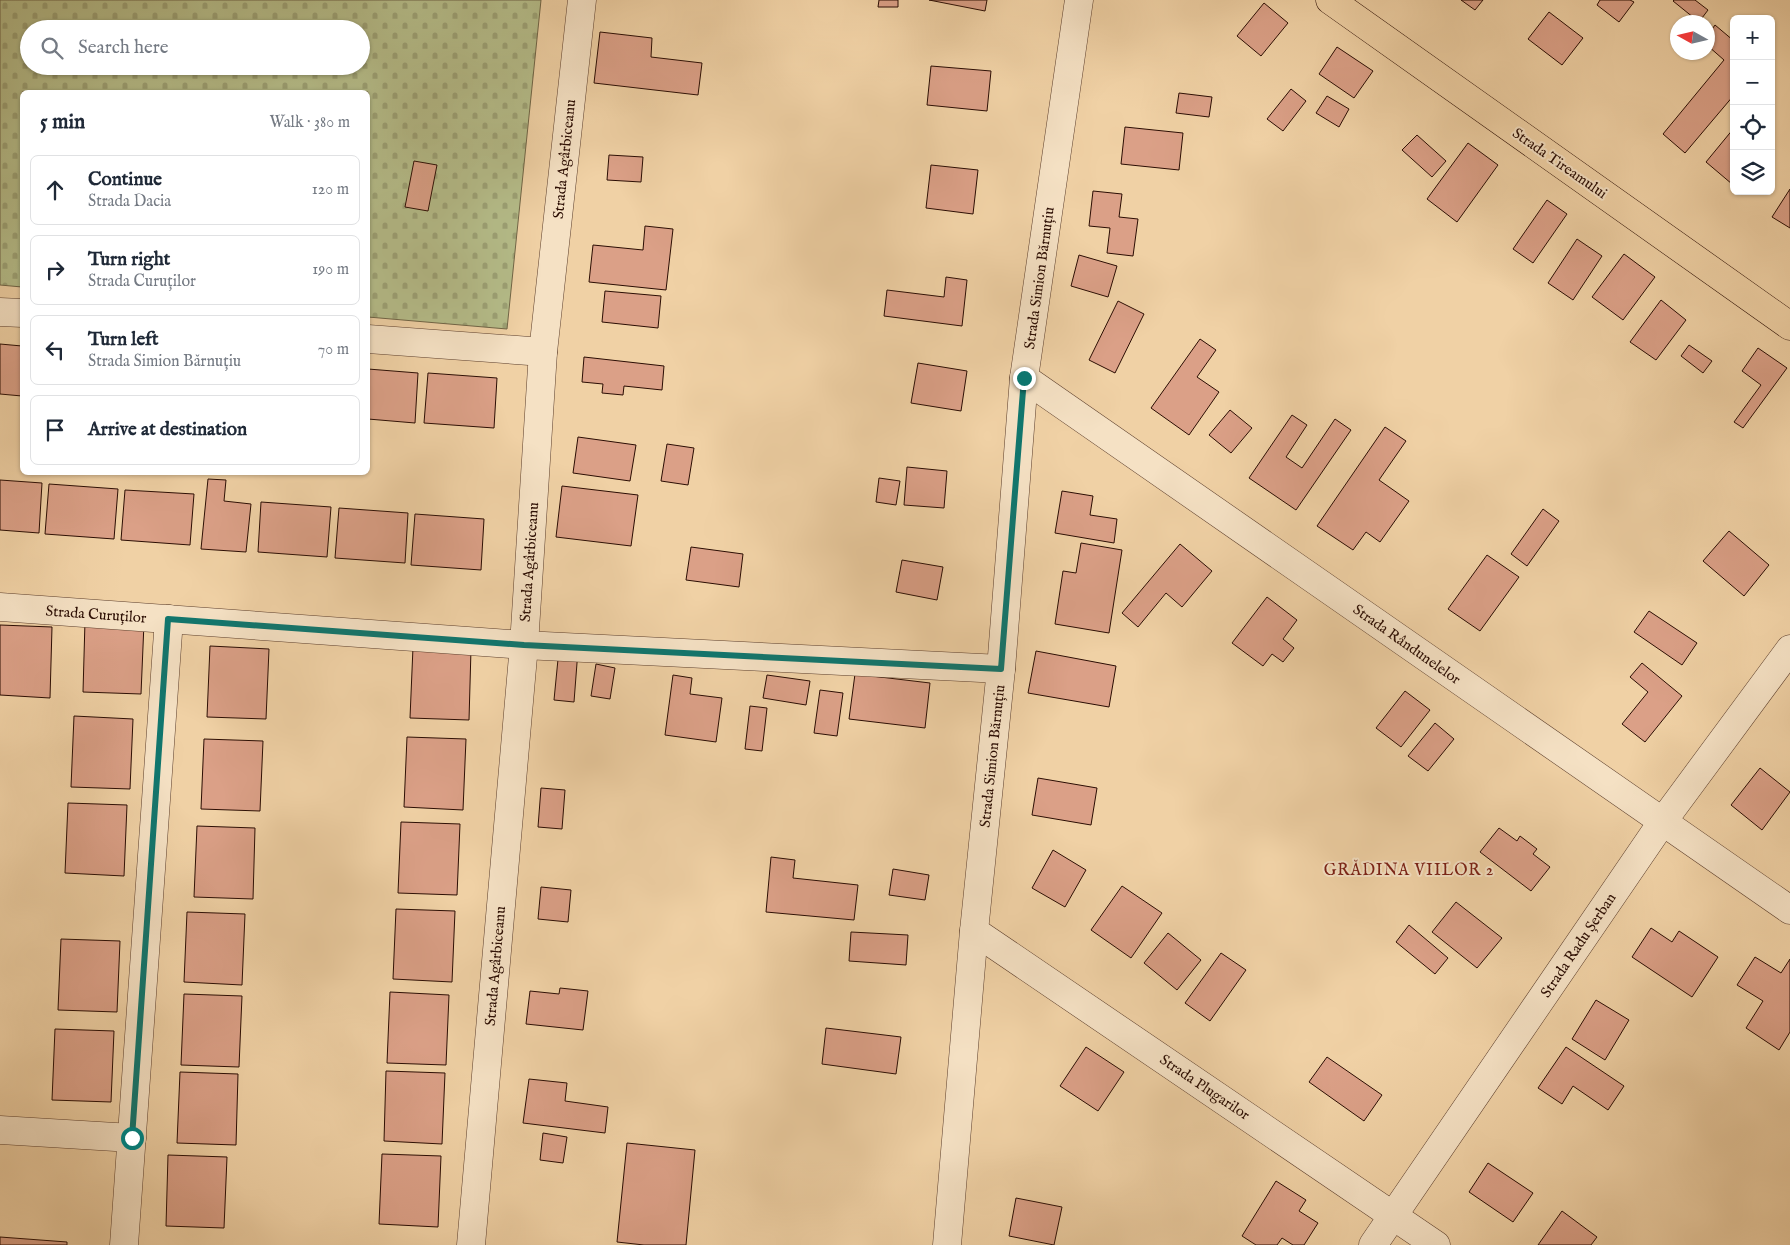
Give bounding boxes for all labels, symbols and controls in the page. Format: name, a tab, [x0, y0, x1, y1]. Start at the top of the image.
north arrow	[1670, 15, 1715, 60]
map controls	[1730, 15, 1775, 195]
button: +	[1730, 15, 1775, 60]
search box	[20, 20, 370, 75]
icon: search	[38, 34, 66, 62]
text: Search here	[78, 36, 169, 60]
button: −	[1730, 60, 1775, 105]
street label: Strada Agârbiceanu	[549, 98, 580, 220]
button: locate	[1730, 105, 1775, 150]
text: 5 min	[40, 109, 85, 136]
text: Walk · 380 m	[269, 113, 350, 133]
street label: Strada Tireamului	[1509, 124, 1611, 203]
button: layers	[1730, 150, 1775, 195]
text: Continue	[88, 168, 162, 192]
icon: ahead	[41, 176, 69, 204]
text: 120 m	[312, 180, 349, 200]
text: Strada Dacia	[88, 192, 171, 212]
street label: Strada Simion Bărnuțiu	[1020, 205, 1059, 350]
text: Turn right	[88, 248, 170, 272]
icon: right	[41, 256, 69, 284]
text: 190 m	[312, 260, 349, 280]
text: Strada Curuților	[88, 272, 196, 292]
text: Turn left	[88, 328, 159, 352]
icon: left	[41, 336, 69, 364]
text: 70 m	[318, 340, 349, 360]
text: Strada Simion Bărnuțiu	[88, 352, 241, 372]
route end	[1013, 367, 1036, 390]
icon: arrive	[41, 416, 69, 444]
text: Arrive at destination	[88, 418, 247, 442]
street label: Strada Agârbiceanu	[516, 501, 543, 623]
street label: Strada Rândunelelor	[1349, 600, 1465, 689]
street label: Strada Curuților	[45, 601, 148, 628]
street label: Strada Simion Bărnuțiu	[976, 683, 1009, 828]
district label: GRĂDINA VIILOR 2	[1324, 859, 1494, 881]
street label: Strada Radu Șerban	[1536, 889, 1620, 1001]
street label: Strada Agârbiceanu	[481, 905, 510, 1027]
street label: Strada Plugarilor	[1156, 1050, 1254, 1125]
route start	[121, 1127, 144, 1150]

